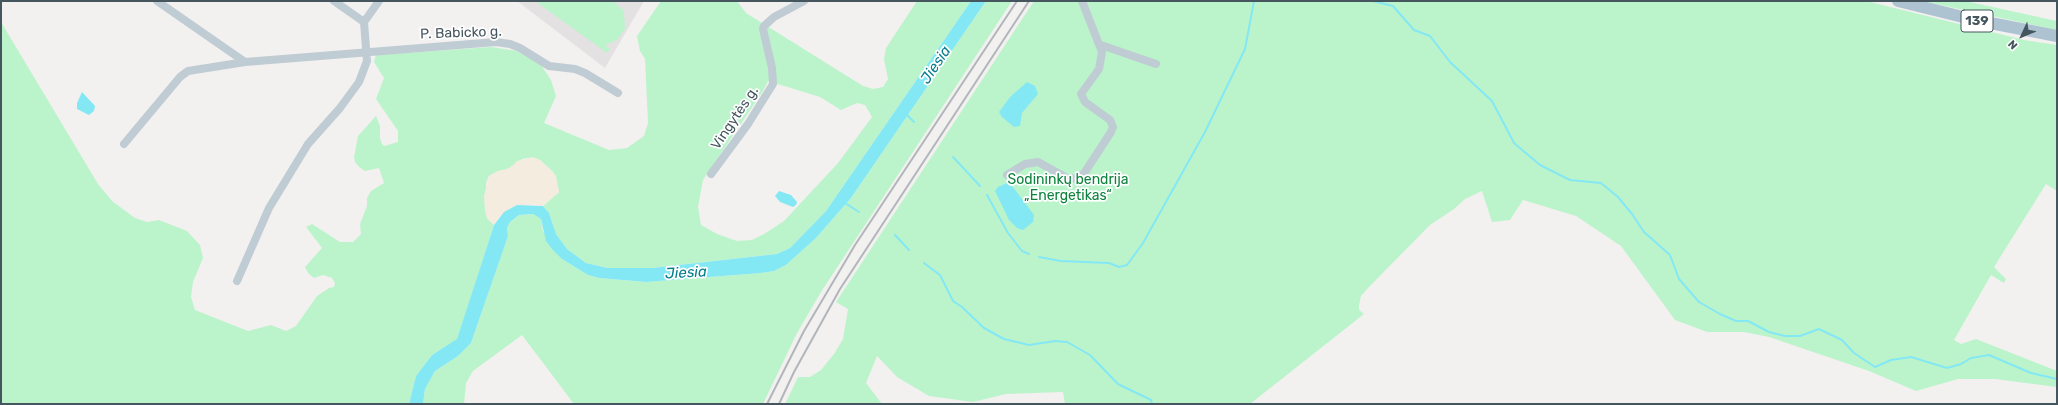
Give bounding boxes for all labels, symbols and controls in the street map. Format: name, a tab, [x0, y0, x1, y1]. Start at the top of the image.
road number: 139	[1961, 10, 1993, 32]
north arrow	[2002, 16, 2042, 56]
street label: P. Babicko g.	[420, 23, 502, 43]
text: N	[2006, 37, 2020, 52]
water label: Jiesia	[917, 43, 955, 87]
street label: Vingytės g.	[708, 83, 762, 153]
park label: Sodininkų bendrija „Energetikas“	[1008, 172, 1128, 204]
water label: Jiesia	[665, 263, 707, 283]

